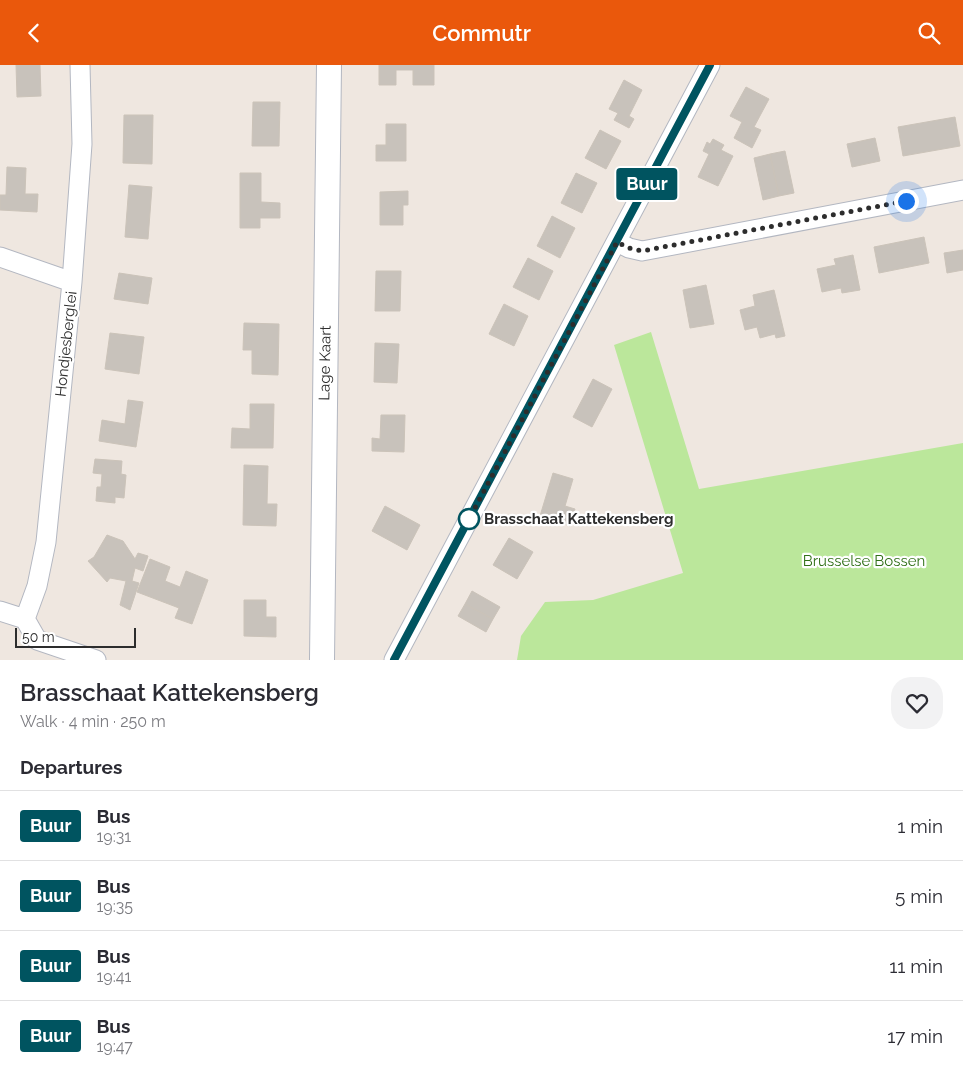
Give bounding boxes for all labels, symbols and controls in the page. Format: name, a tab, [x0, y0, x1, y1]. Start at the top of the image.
icon: back	[20, 19, 48, 47]
icon: search	[915, 19, 943, 47]
text: Commutr	[432, 20, 531, 46]
line badge: Buur	[612, 168, 682, 200]
text: Buur	[626, 173, 668, 194]
your location	[894, 189, 919, 214]
street label: Hondjesberglei	[52, 290, 80, 398]
street label: Lage Kaart	[315, 325, 335, 401]
marker: Brasschaat Kattekensberg	[458, 508, 480, 530]
place label: Brasschaat Kattekensberg	[484, 510, 673, 528]
park label: Brusselse Bossen	[803, 552, 925, 570]
scale bar	[15, 625, 136, 648]
text: 50 m	[22, 629, 55, 645]
button: heart	[891, 677, 943, 729]
text: Brasschaat Kattekensberg	[20, 678, 319, 707]
text: Walk · 4 min · 250 m	[20, 712, 166, 731]
text: Departures	[20, 756, 122, 778]
text: Bus	[96, 805, 130, 827]
text: Buur	[30, 815, 71, 836]
text: 1 min	[897, 815, 943, 837]
text: 19:31	[96, 827, 131, 846]
text: Bus	[96, 875, 130, 897]
text: Buur	[30, 885, 71, 906]
text: 5 min	[895, 885, 943, 907]
text: 19:35	[96, 897, 133, 916]
text: Bus	[96, 945, 130, 967]
text: Buur	[30, 955, 71, 976]
text: 11 min	[889, 955, 943, 977]
text: 19:41	[96, 967, 131, 986]
text: Bus	[96, 1015, 130, 1037]
text: Buur	[30, 1025, 71, 1046]
text: 17 min	[887, 1025, 943, 1047]
text: 19:47	[96, 1037, 133, 1056]

